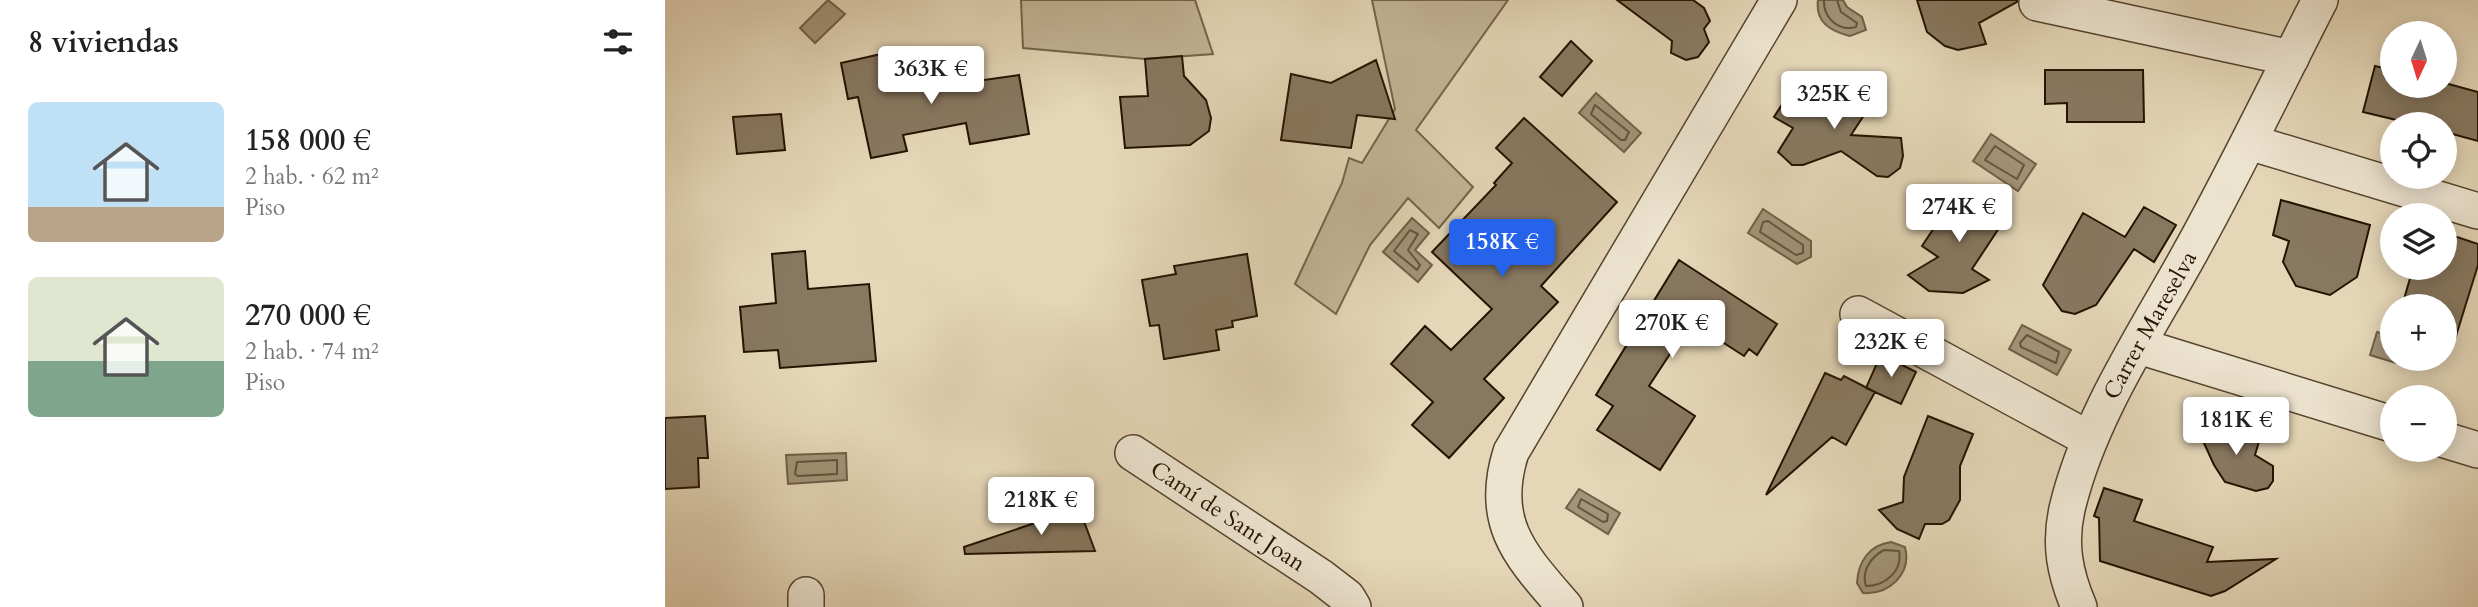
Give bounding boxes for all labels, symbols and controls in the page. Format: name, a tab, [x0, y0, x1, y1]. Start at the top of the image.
north arrow	[2380, 21, 2457, 98]
map controls	[2380, 21, 2457, 462]
text: 8 viviendas	[28, 22, 179, 63]
icon: filters	[599, 23, 637, 61]
pin: 363K €	[874, 46, 988, 106]
text: 363K €	[894, 53, 968, 84]
pin: 325K €	[1777, 72, 1891, 131]
text: 325K €	[1797, 78, 1871, 109]
button: locate	[2380, 112, 2457, 189]
text: 158 000 €	[245, 120, 371, 161]
icon: home	[84, 130, 168, 214]
text: 2 hab. · 62 m²	[245, 161, 379, 192]
pin: 274K €	[1902, 184, 2016, 244]
text: 274K €	[1922, 191, 1996, 222]
text: Piso	[245, 192, 285, 223]
button: layers	[2380, 203, 2457, 280]
pin: 158K €	[1445, 219, 1559, 279]
text: 158K €	[1465, 226, 1539, 257]
street label: Carrer Mareselva	[2096, 245, 2204, 404]
button: +	[2380, 294, 2457, 371]
text: 270 000 €	[245, 295, 371, 336]
pin: 270K €	[1615, 300, 1729, 360]
icon: home	[84, 305, 168, 389]
text: 270K €	[1635, 307, 1709, 338]
pin: 232K €	[1834, 320, 1948, 379]
text: 232K €	[1854, 326, 1928, 357]
text: 2 hab. · 74 m²	[245, 336, 379, 367]
text: Piso	[245, 367, 285, 398]
button: −	[2380, 385, 2457, 462]
pin: 181K €	[2179, 398, 2293, 457]
text: 181K €	[2199, 404, 2273, 435]
street label: Camí de Sant Joan	[1145, 453, 1312, 578]
pin: 218K €	[984, 477, 1098, 537]
text: 218K €	[1004, 484, 1078, 515]

